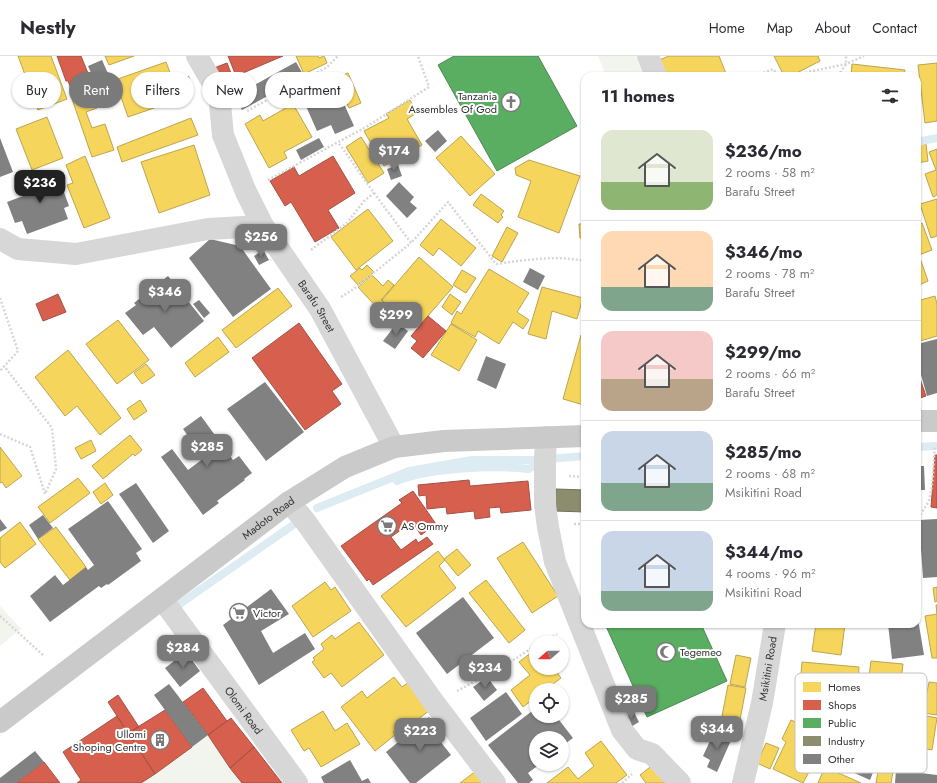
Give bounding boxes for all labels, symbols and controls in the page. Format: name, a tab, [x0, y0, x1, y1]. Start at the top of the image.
text: Nestly	[20, 14, 76, 41]
text: Home	[709, 18, 745, 38]
text: Map	[767, 18, 793, 38]
text: About	[815, 18, 850, 38]
text: Contact	[872, 18, 917, 38]
chip: Buy	[12, 72, 61, 108]
chip: Rent	[69, 72, 123, 108]
chip: Filters	[131, 72, 194, 108]
chip: New	[202, 72, 257, 108]
chip: Apartment	[265, 72, 354, 108]
text: 11 homes	[601, 84, 675, 108]
icon: filters	[879, 85, 901, 107]
place label: Tanzania Assembles Of God	[408, 88, 497, 117]
church icon: Tanzania Assembles Of God	[500, 91, 522, 113]
pin: $174	[370, 138, 418, 172]
text: $236/mo	[725, 139, 802, 163]
text: $174	[378, 141, 410, 160]
icon: home	[633, 146, 681, 194]
text: 2 rooms · 58 m²	[725, 163, 815, 182]
pin: $236	[16, 170, 64, 204]
text: $236	[23, 173, 57, 192]
text: Barafu Street	[725, 182, 795, 201]
pin: $256	[237, 224, 285, 258]
text: $256	[244, 227, 278, 246]
text: $346/mo	[725, 240, 803, 264]
icon: home	[633, 247, 681, 295]
text: 2 rooms · 78 m²	[725, 264, 814, 283]
street label: Barafu Street	[294, 277, 339, 335]
pin: $346	[141, 279, 189, 313]
text: $346	[148, 282, 182, 301]
text: Barafu Street	[725, 283, 795, 302]
pin: $299	[372, 302, 420, 336]
text: $299	[379, 305, 413, 324]
text: $299/mo	[725, 340, 801, 364]
icon: home	[633, 347, 681, 395]
text: 2 rooms · 66 m²	[725, 364, 815, 383]
text: Barafu Street	[725, 383, 795, 402]
pin: $285	[183, 434, 231, 468]
text: $285	[190, 437, 224, 456]
text: $285/mo	[725, 440, 801, 464]
icon: home	[633, 447, 681, 495]
text: 2 rooms · 68 m²	[725, 464, 815, 483]
text: Msikitini Road	[725, 483, 802, 502]
street label: Madoto Road	[239, 493, 297, 543]
supermarket icon: AS Ommy	[376, 515, 398, 537]
place label: AS Ommy	[401, 518, 448, 534]
text: $344/mo	[725, 540, 803, 564]
icon: home	[633, 547, 681, 595]
text: 4 rooms · 96 m²	[725, 564, 816, 583]
text: Msikitini Road	[725, 583, 802, 602]
supermarket icon: Victor	[228, 602, 250, 624]
place label: Victor	[253, 605, 281, 621]
pin: $284	[159, 635, 207, 669]
north arrow	[529, 635, 569, 675]
map controls	[529, 635, 569, 771]
street label: Msikitini Road	[754, 635, 781, 702]
text: $284	[166, 638, 200, 657]
mosque icon: Tegemeo	[655, 641, 677, 663]
place label: Tegemeo	[680, 644, 722, 660]
pin: $234	[461, 655, 509, 689]
text: $234	[468, 658, 502, 677]
legend	[795, 673, 927, 773]
text: Homes	[828, 679, 861, 695]
street label: Olomi Road	[221, 683, 267, 737]
button: locate	[529, 683, 569, 723]
pin: $285	[607, 686, 655, 720]
text: $285	[614, 689, 648, 708]
text: Shops	[828, 697, 857, 713]
text: Public	[828, 715, 857, 731]
pin: $344	[693, 716, 741, 750]
pin: $223	[396, 718, 444, 752]
text: $344	[700, 719, 734, 738]
text: $223	[403, 721, 437, 740]
place label: Ullomi Shoping Centre	[73, 726, 146, 755]
building icon: Ullomi Shoping Centre	[149, 729, 171, 751]
button: layers	[529, 731, 569, 771]
text: Industry	[828, 733, 865, 749]
text: Other	[828, 751, 855, 767]

